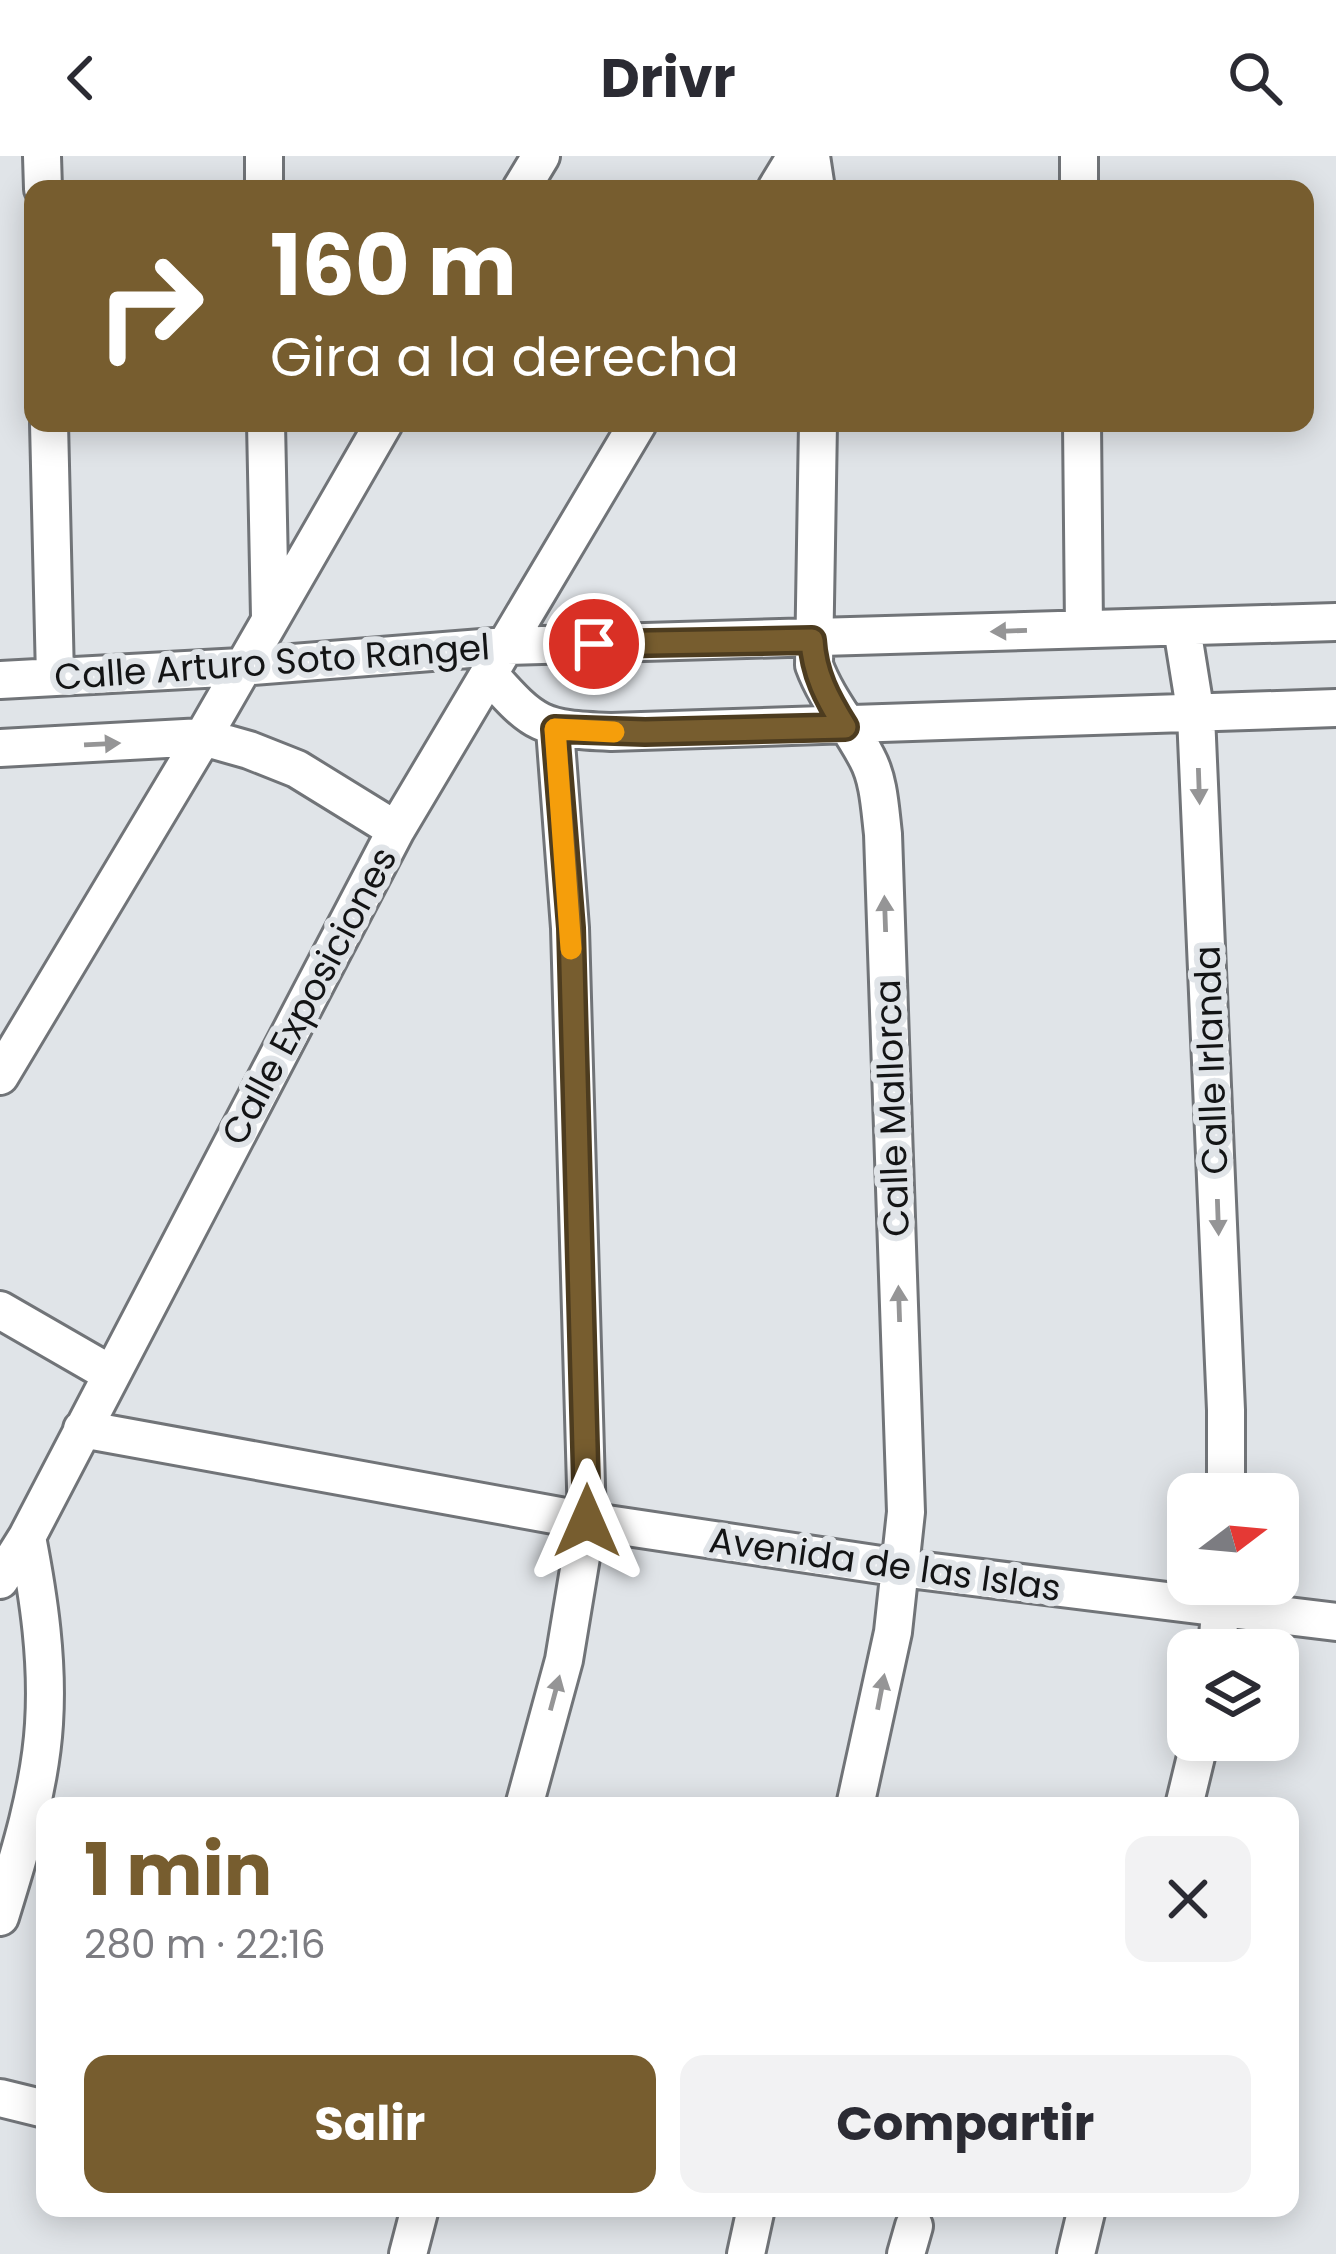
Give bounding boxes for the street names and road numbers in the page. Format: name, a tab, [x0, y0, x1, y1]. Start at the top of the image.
street label: Calle Arturo Soto Rangel	[53, 621, 491, 703]
street label: Calle Exposiciones	[209, 838, 409, 1154]
street label: Calle Irlanda	[1182, 945, 1240, 1175]
street label: Calle Mallorca	[862, 978, 922, 1238]
street label: Avenida de las Islas	[706, 1514, 1064, 1614]

